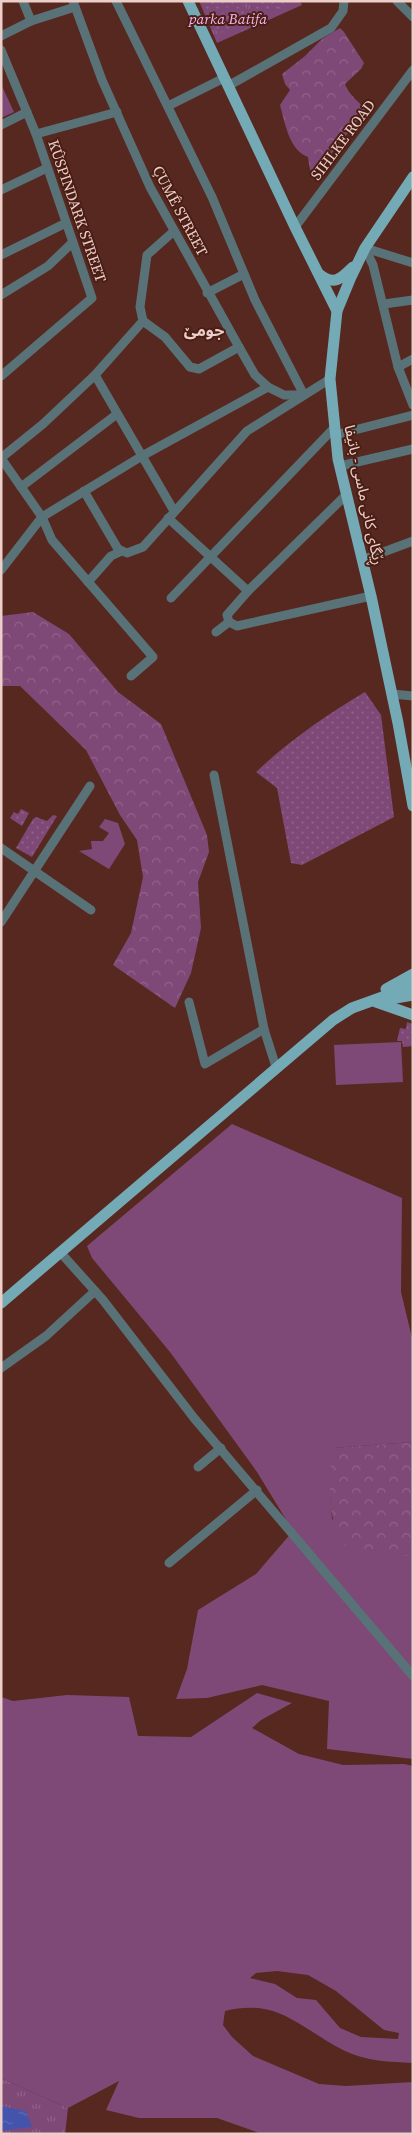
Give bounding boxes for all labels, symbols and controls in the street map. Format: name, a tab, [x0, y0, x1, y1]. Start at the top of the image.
park label: parka Batifa	[187, 8, 267, 29]
street label: SIHLKE ROAD	[305, 95, 380, 184]
street label: KÛSPINDARK STREET	[43, 137, 112, 285]
street label: ÇUMÊ STREET	[148, 162, 213, 260]
district label: جومێ	[184, 319, 224, 341]
street label: ڕێگای کانی ماسی - باتيفا	[337, 423, 390, 567]

